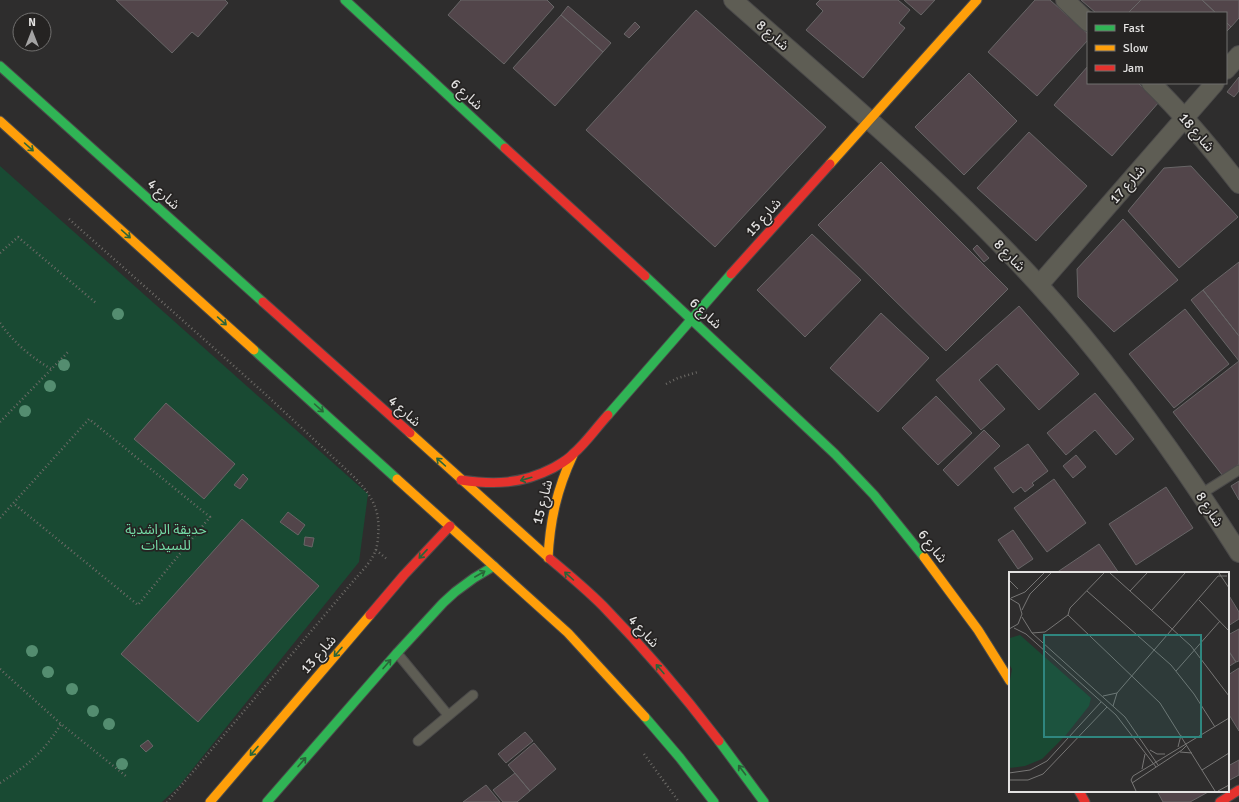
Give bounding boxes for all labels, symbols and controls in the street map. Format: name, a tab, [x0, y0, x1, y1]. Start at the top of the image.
north arrow	[12, 12, 52, 52]
legend	[1087, 12, 1227, 84]
text: N	[28, 16, 36, 29]
street label: شارع 8	[751, 17, 793, 56]
text: Fast	[1123, 21, 1144, 36]
text: Slow	[1123, 41, 1148, 56]
text: Jam	[1123, 61, 1144, 76]
street label: شارع 6	[446, 75, 486, 115]
street label: شارع 18	[1174, 110, 1218, 156]
one-way arrow	[24, 142, 34, 152]
street label: شارع 17	[1106, 162, 1150, 208]
street label: شارع 4	[143, 175, 183, 215]
street label: شارع 15	[742, 195, 786, 241]
one-way arrow	[120, 229, 130, 238]
street label: شارع 8	[989, 236, 1029, 276]
street label: شارع 6	[685, 294, 725, 334]
one-way arrow	[217, 316, 227, 326]
street label: شارع 4	[384, 392, 424, 432]
one-way arrow	[314, 403, 324, 412]
one-way arrow	[436, 457, 446, 466]
one-way arrow	[520, 476, 533, 483]
street label: شارع 15	[529, 478, 558, 527]
street label: شارع 8	[1190, 489, 1227, 531]
park label: حديقة الراشدية للسيدات	[125, 521, 207, 554]
street label: شارع 6	[913, 526, 951, 568]
one-way arrow	[419, 549, 428, 560]
one-way arrow	[474, 570, 486, 578]
one-way arrow	[564, 572, 574, 581]
inset map	[1009, 572, 1229, 792]
street label: شارع 4	[623, 612, 663, 652]
street label: شارع 13	[297, 632, 341, 678]
one-way arrow	[334, 647, 343, 658]
one-way arrow	[383, 659, 392, 670]
one-way arrow	[656, 664, 665, 674]
one-way arrow	[249, 746, 258, 757]
one-way arrow	[297, 757, 306, 767]
one-way arrow	[737, 765, 746, 776]

